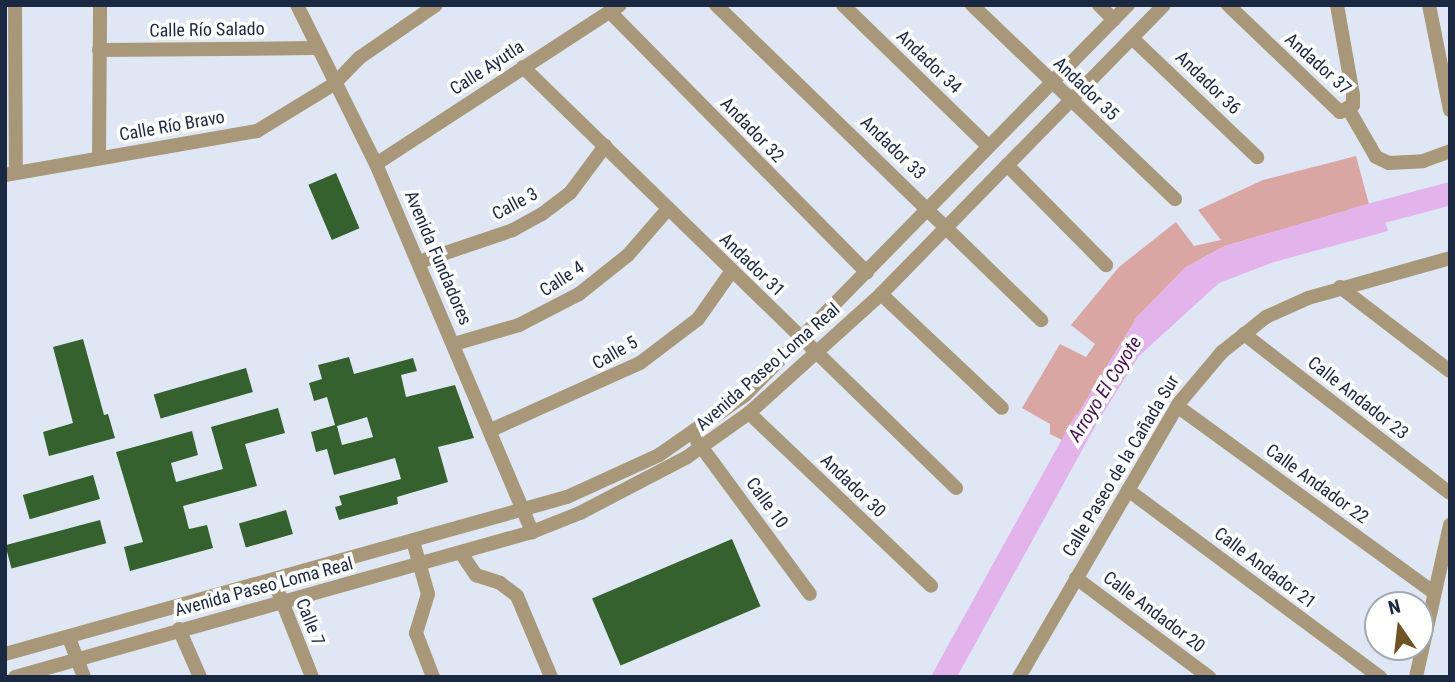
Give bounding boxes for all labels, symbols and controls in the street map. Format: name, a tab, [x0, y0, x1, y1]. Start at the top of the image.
street label: Calle Río Salado	[149, 18, 265, 42]
street label: Andador 34	[892, 26, 966, 98]
street label: Andador 37	[1280, 29, 1356, 99]
street label: Calle Ayutla	[446, 36, 528, 100]
street label: Andador 36	[1171, 47, 1245, 119]
street label: Andador 35	[1049, 53, 1123, 125]
street label: Andador 32	[716, 93, 788, 167]
street label: Calle Río Bravo	[118, 106, 226, 146]
street label: Andador 33	[856, 112, 930, 184]
street label: Calle 3	[488, 183, 542, 225]
street label: Avenida Fundadores	[400, 188, 476, 328]
street label: Andador 31	[715, 229, 789, 301]
street label: Calle 4	[536, 257, 588, 301]
street label: Avenida Paseo Loma Real	[692, 299, 844, 435]
street label: Calle 5	[589, 332, 641, 374]
water label: Arroyo El Coyote	[1064, 332, 1146, 446]
street label: Calle Andador 23	[1303, 352, 1413, 444]
street label: Calle Paseo de la Cañada Sur	[1058, 371, 1184, 561]
street label: Calle Andador 22	[1261, 440, 1373, 528]
street label: Andador 30	[816, 450, 890, 522]
street label: Calle 10	[741, 473, 793, 533]
street label: Calle Andador 21	[1210, 523, 1320, 613]
street label: Avenida Paseo Loma Real	[173, 553, 355, 621]
street label: Calle Andador 20	[1099, 567, 1209, 657]
north arrow	[1364, 591, 1434, 661]
street label: Calle 7	[291, 595, 329, 649]
text: N	[1386, 595, 1403, 620]

